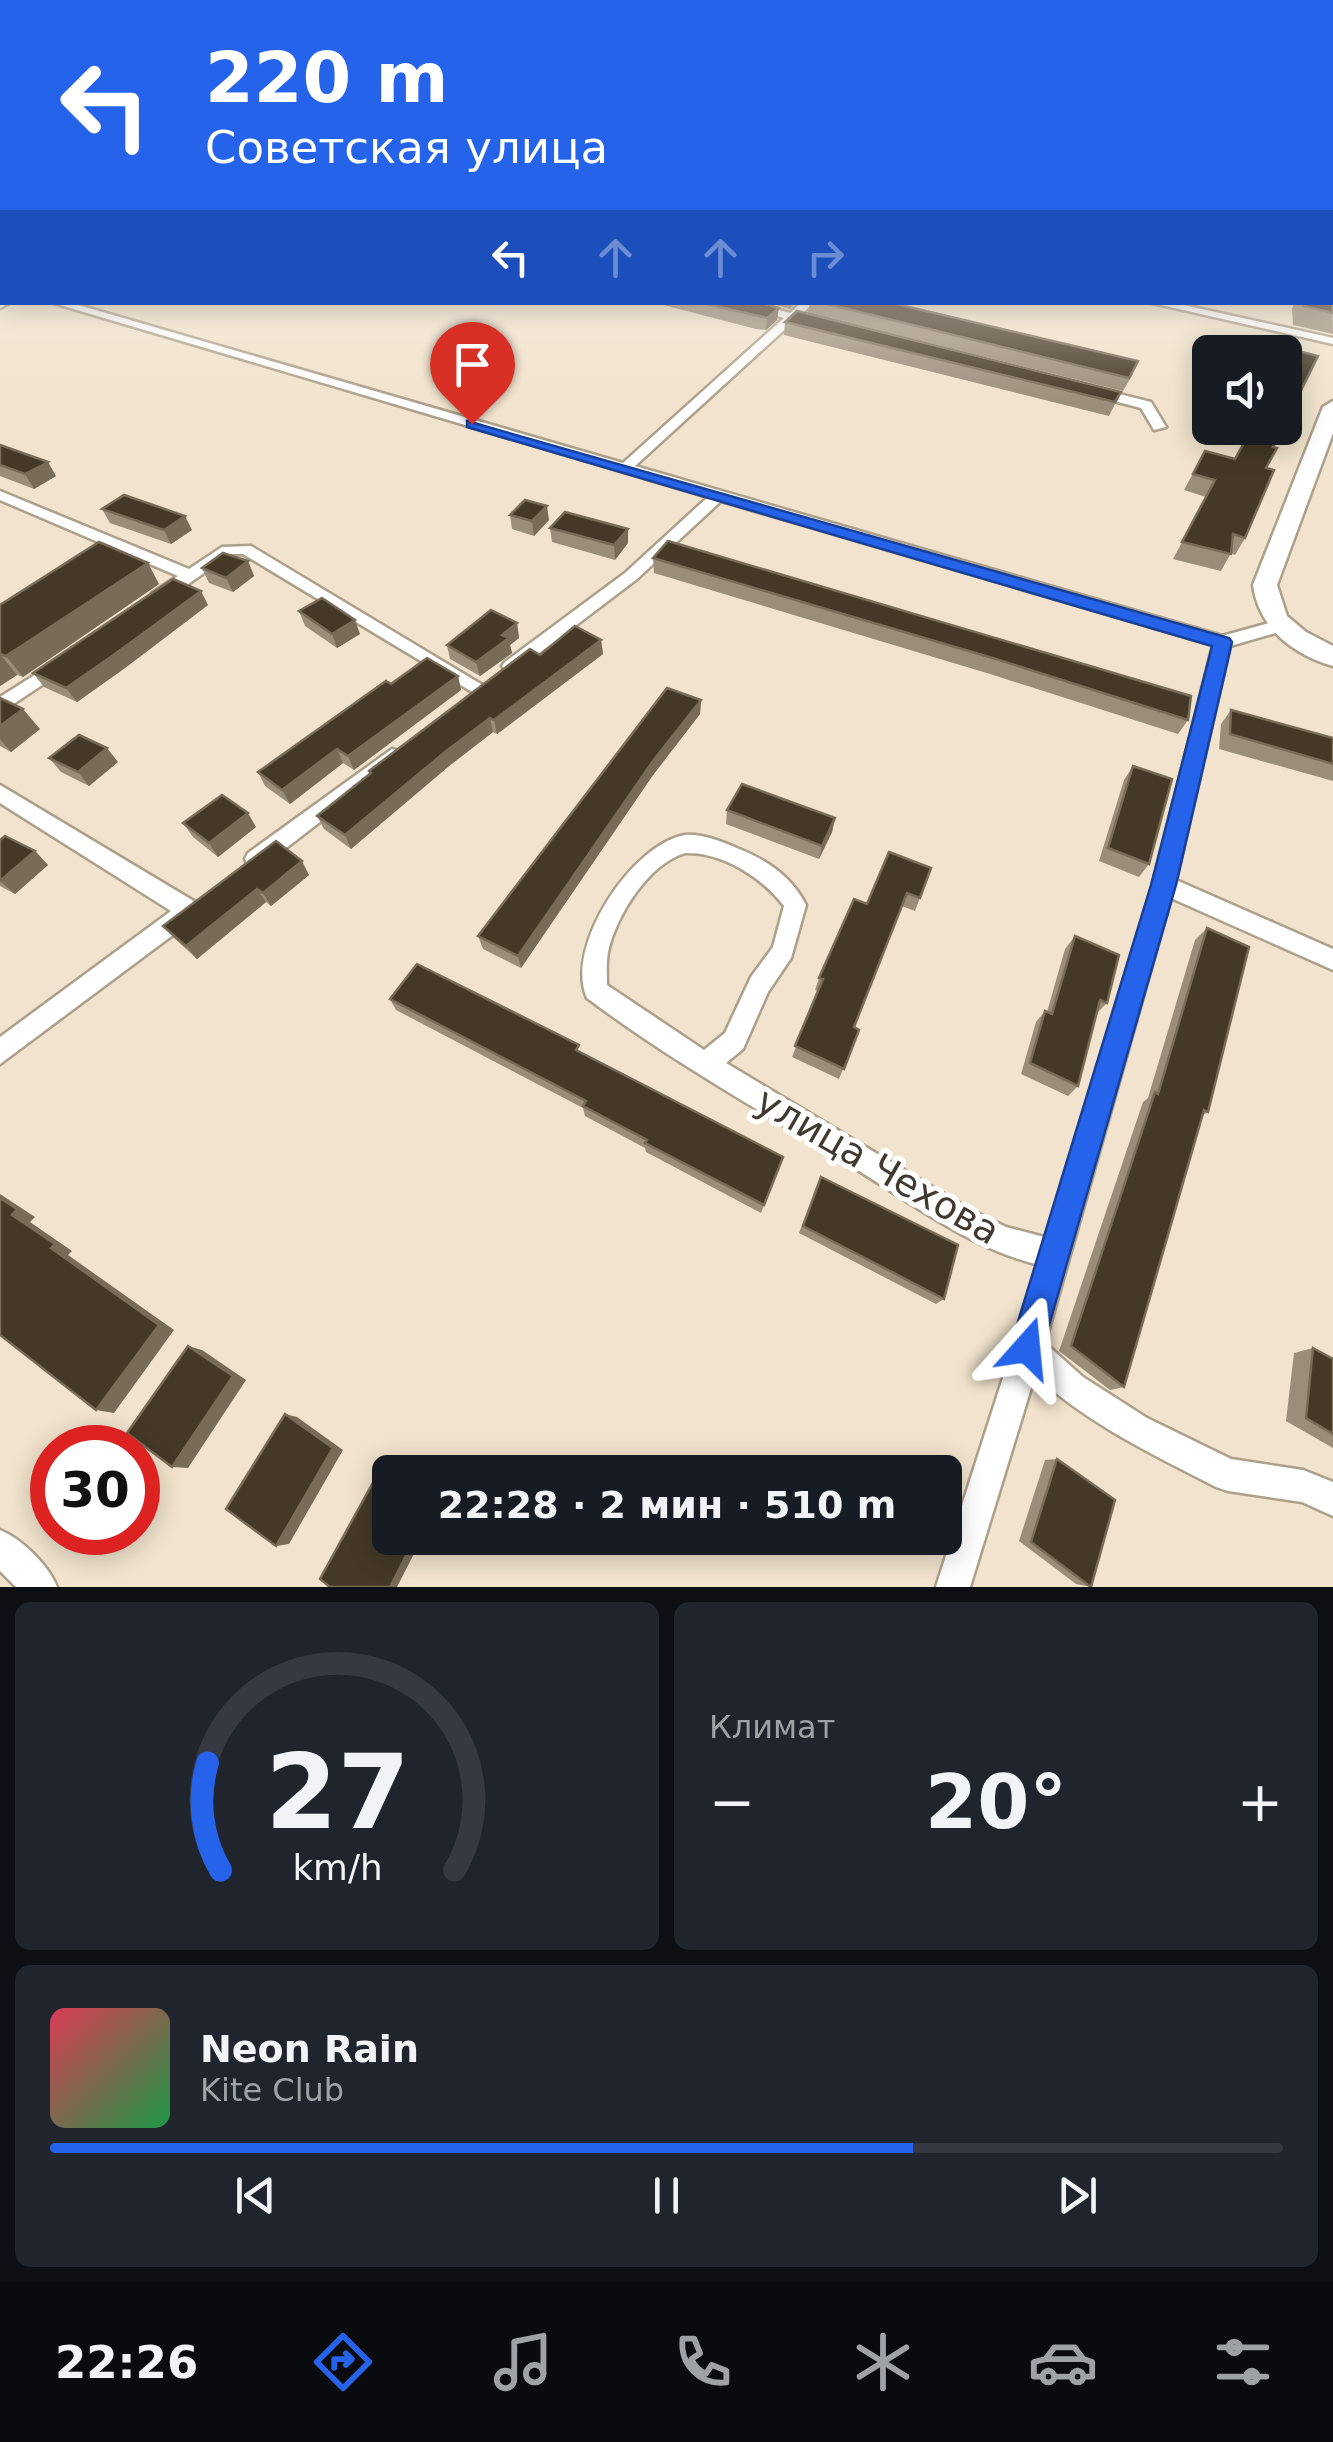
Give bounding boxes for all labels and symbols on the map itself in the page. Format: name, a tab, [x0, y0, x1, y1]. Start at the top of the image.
pin	[430, 322, 515, 425]
street label: улица Чехова	[749, 1079, 1007, 1253]
position arrow	[975, 1296, 1079, 1400]
speed limit sign: 30	[30, 1425, 160, 1555]

